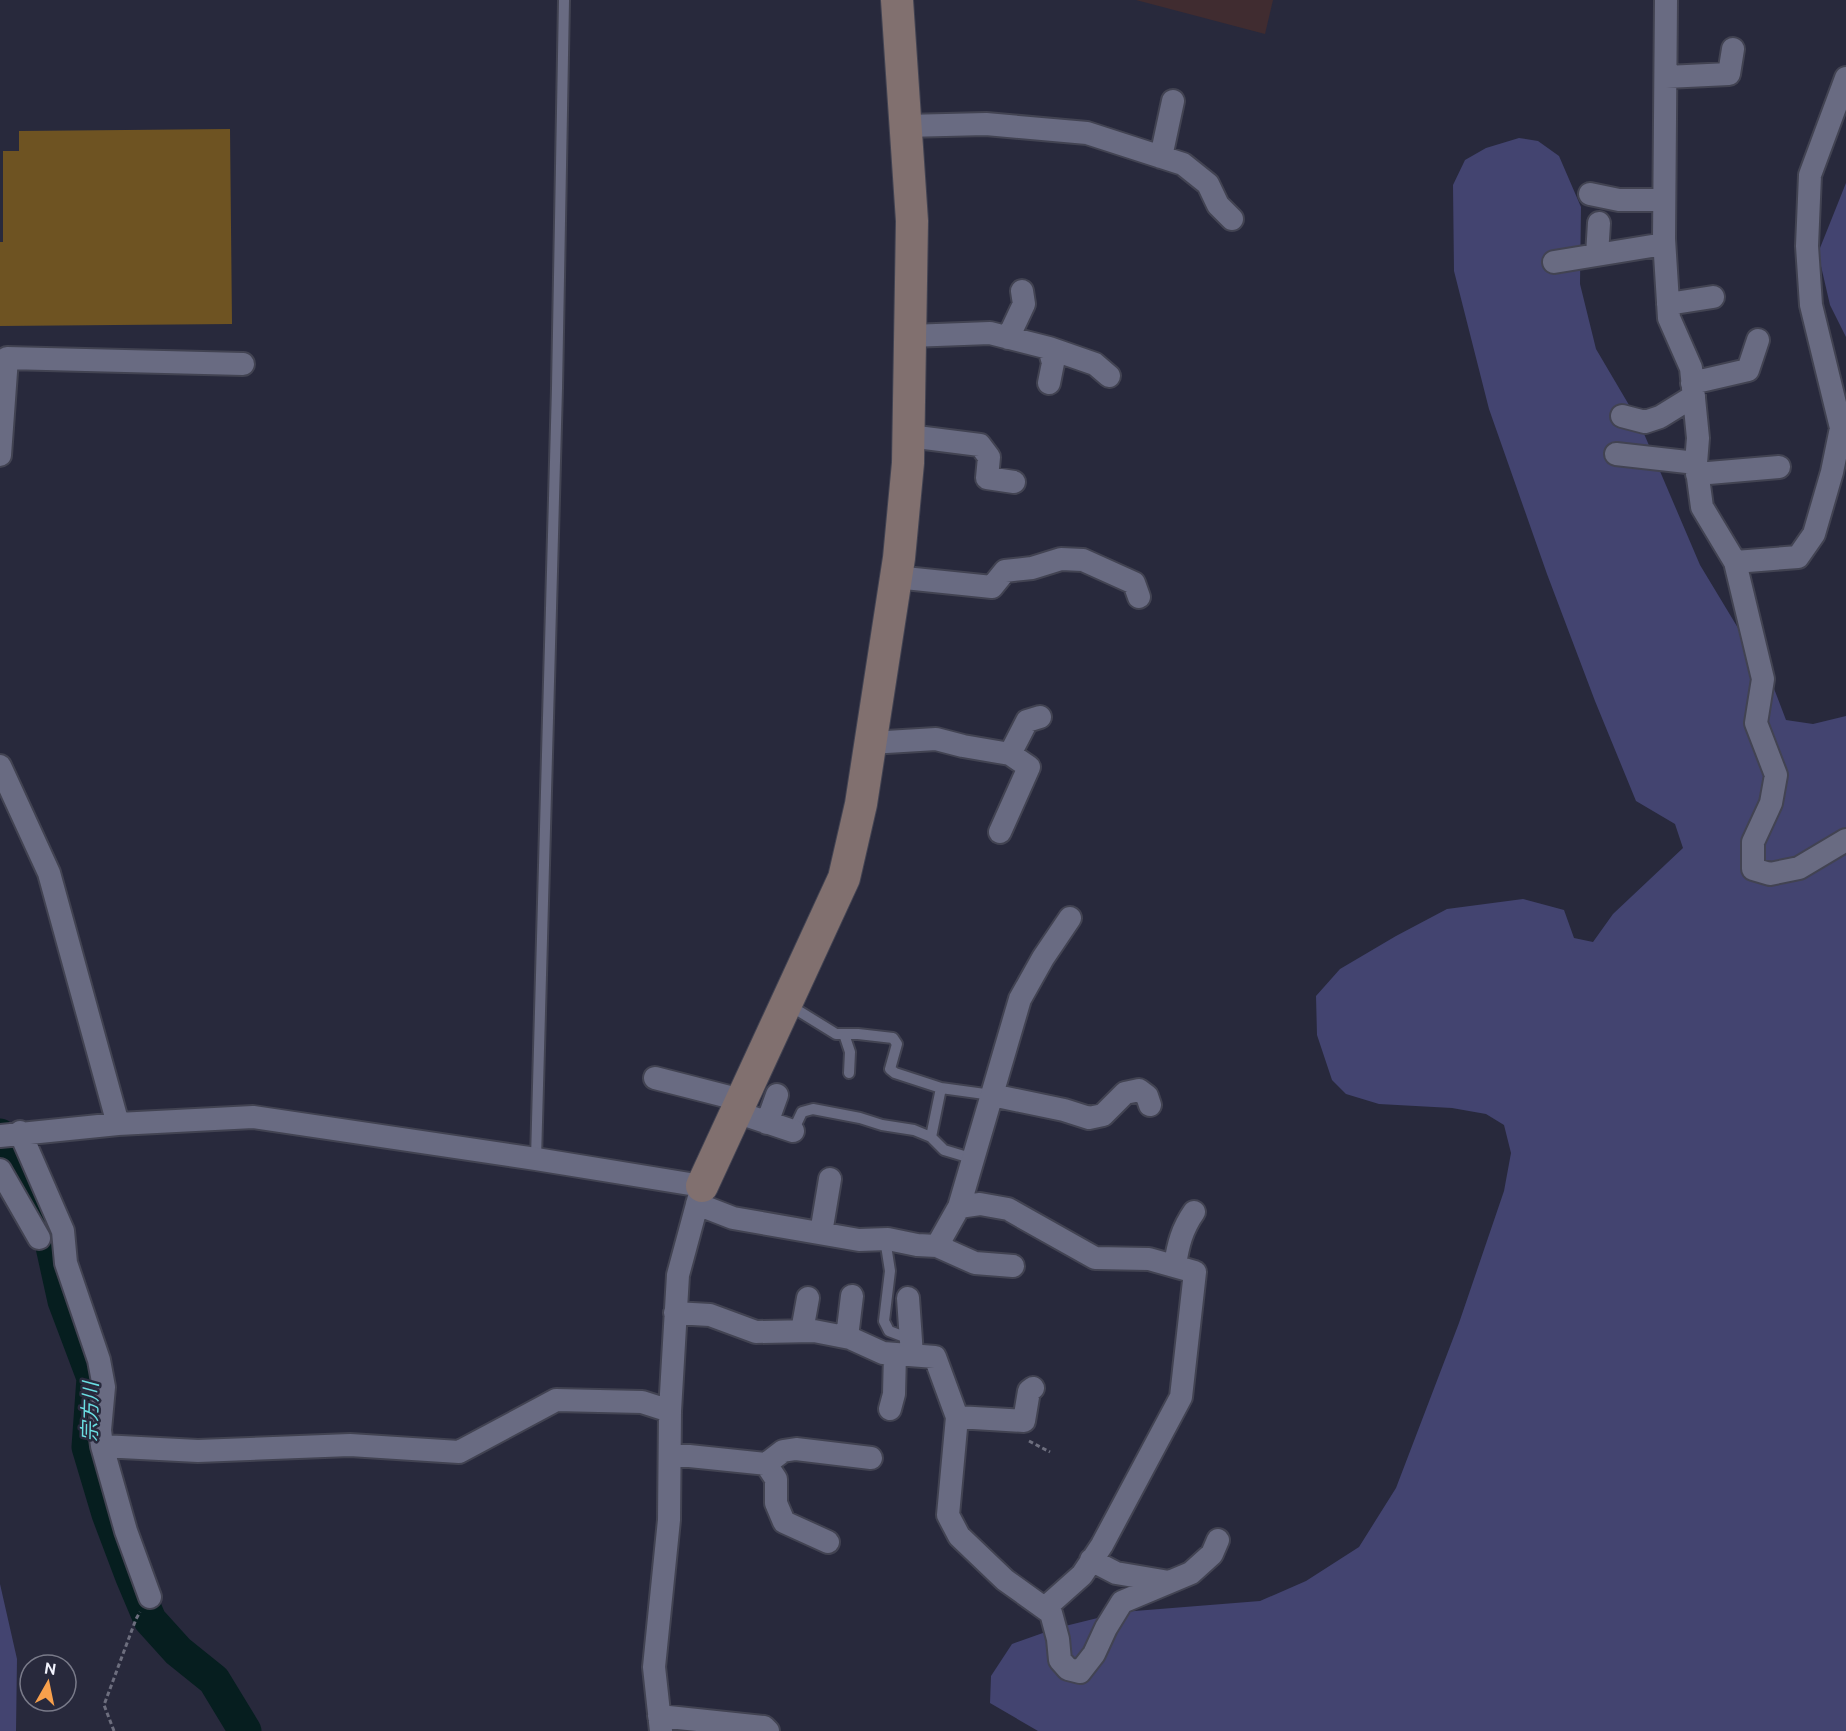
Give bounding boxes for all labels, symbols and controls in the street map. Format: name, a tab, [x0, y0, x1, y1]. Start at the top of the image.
water label: 宗方川	[77, 1380, 102, 1442]
north arrow	[18, 1653, 78, 1713]
text: N	[43, 1658, 58, 1678]

